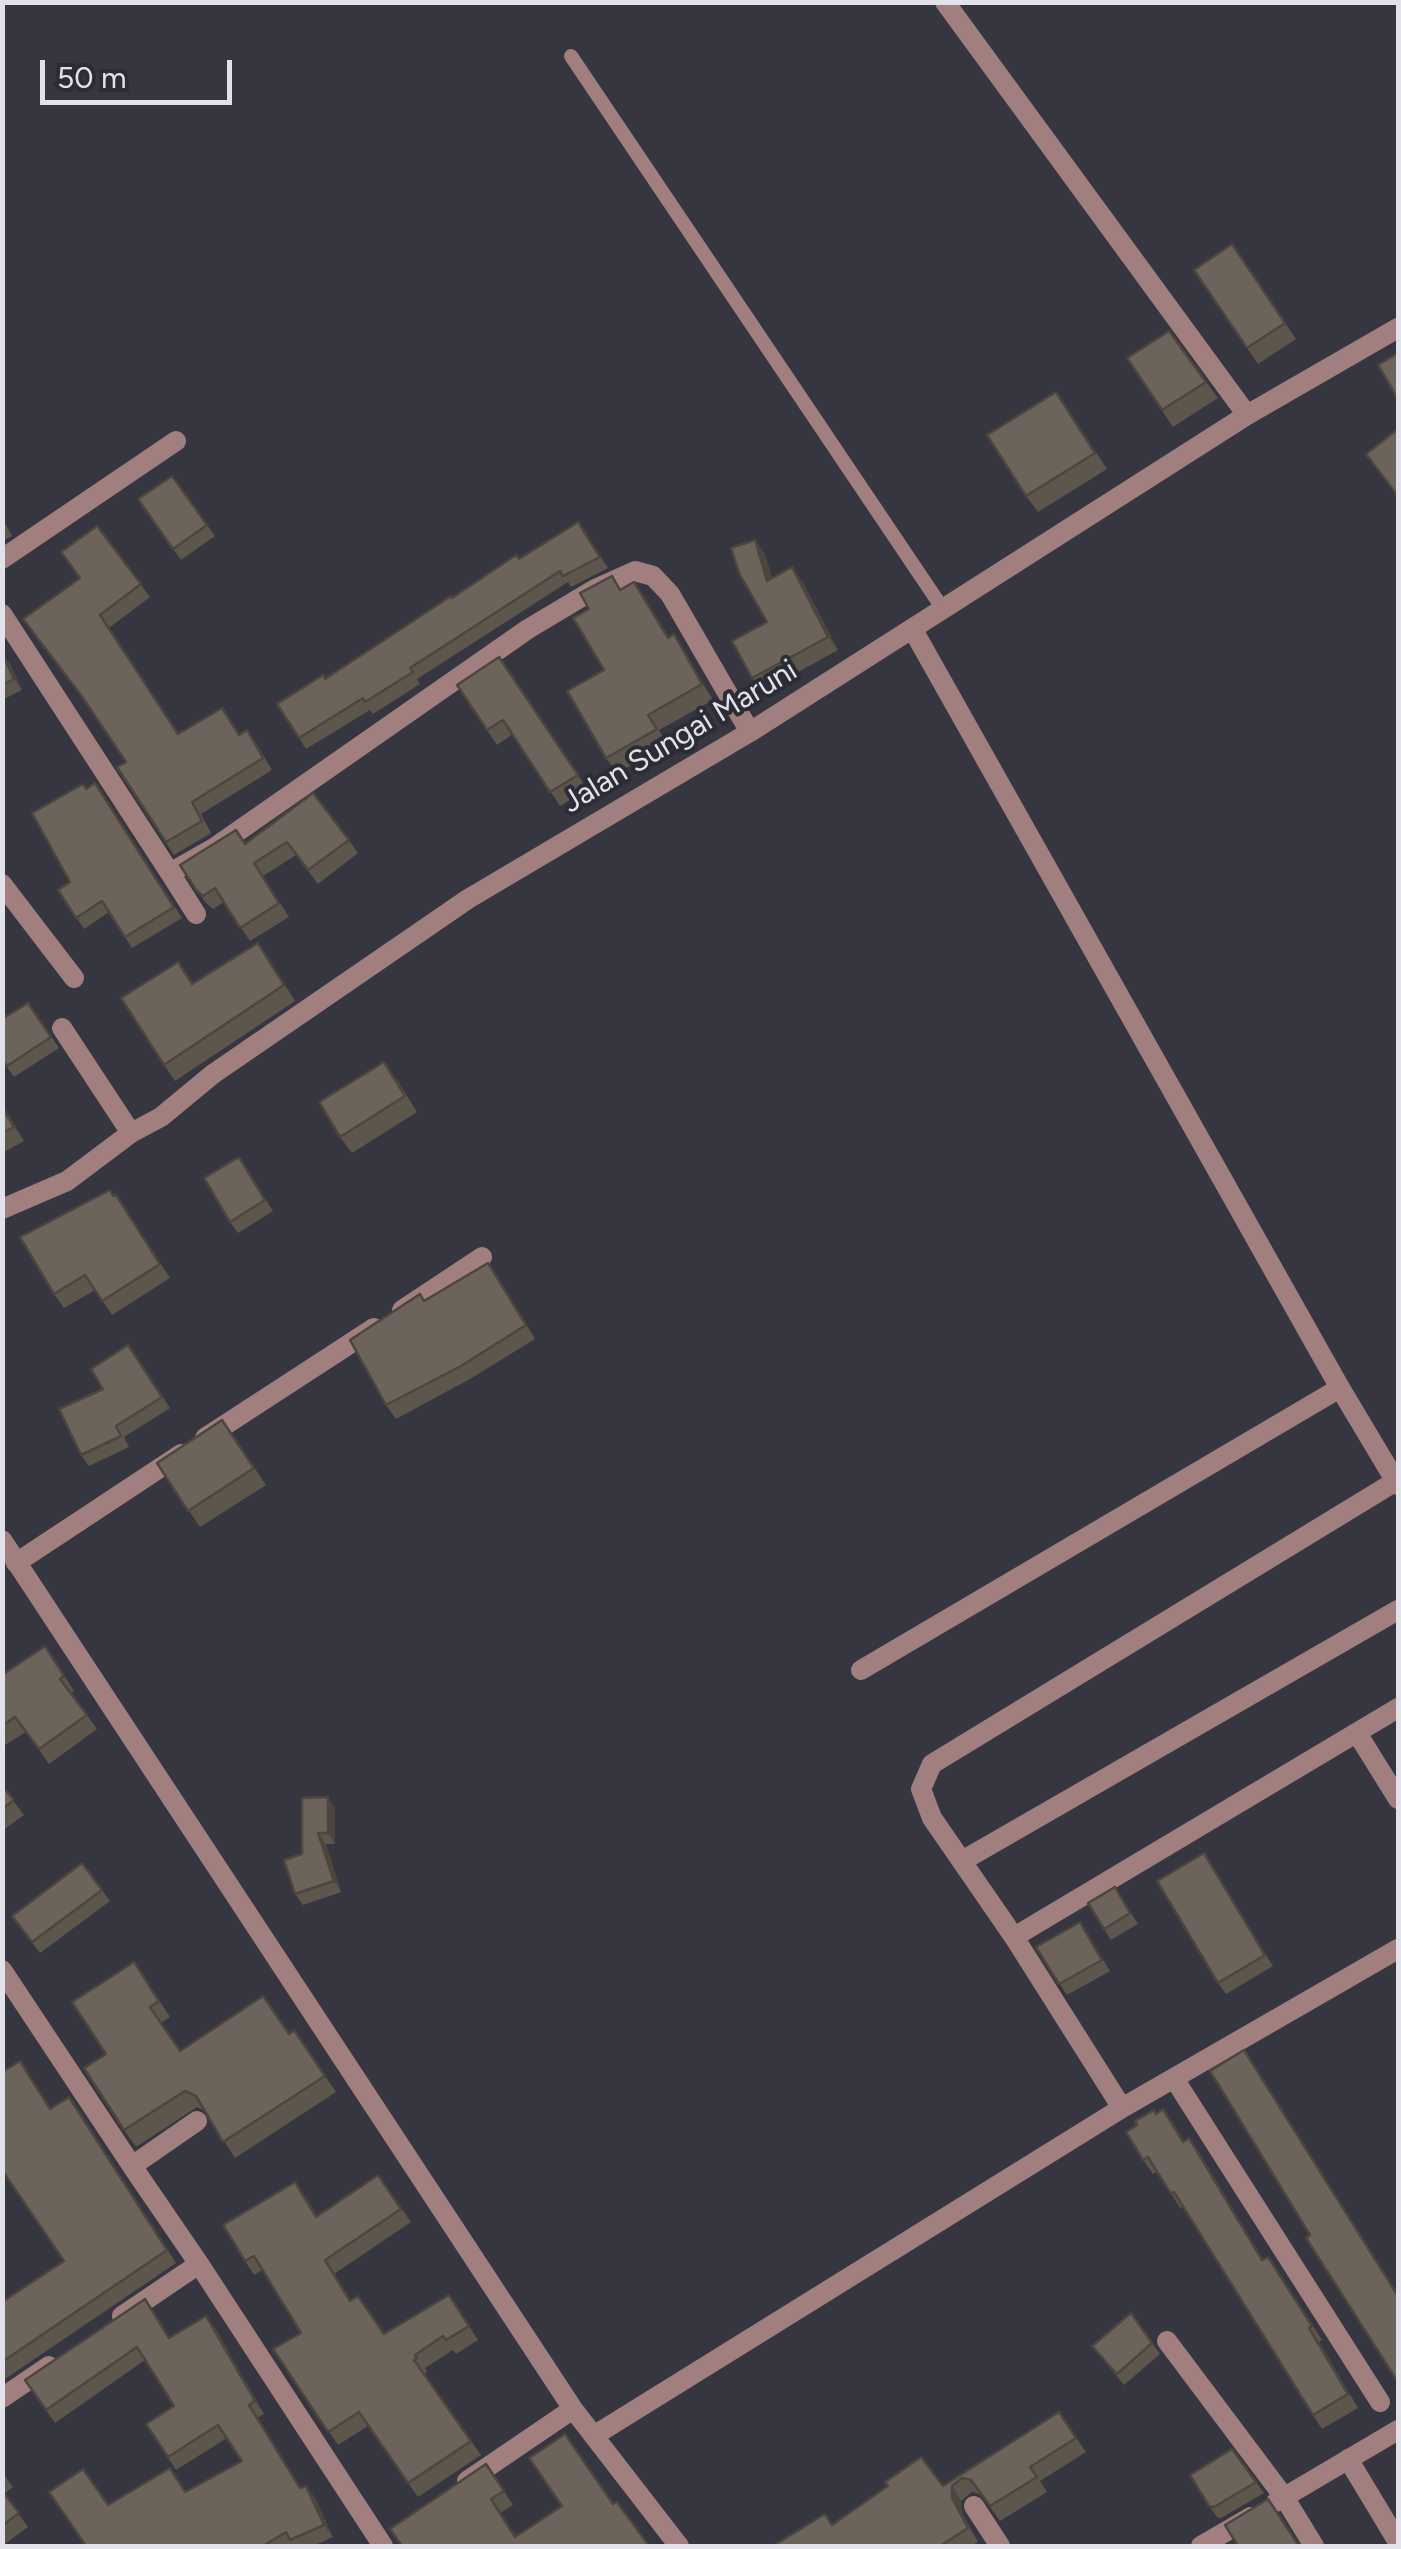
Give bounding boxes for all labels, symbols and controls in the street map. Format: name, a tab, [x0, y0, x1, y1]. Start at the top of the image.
scale bar	[45, 40, 238, 102]
text: 50 m	[57, 59, 126, 96]
street label: Jalan Sungai Maruni	[556, 653, 804, 821]

